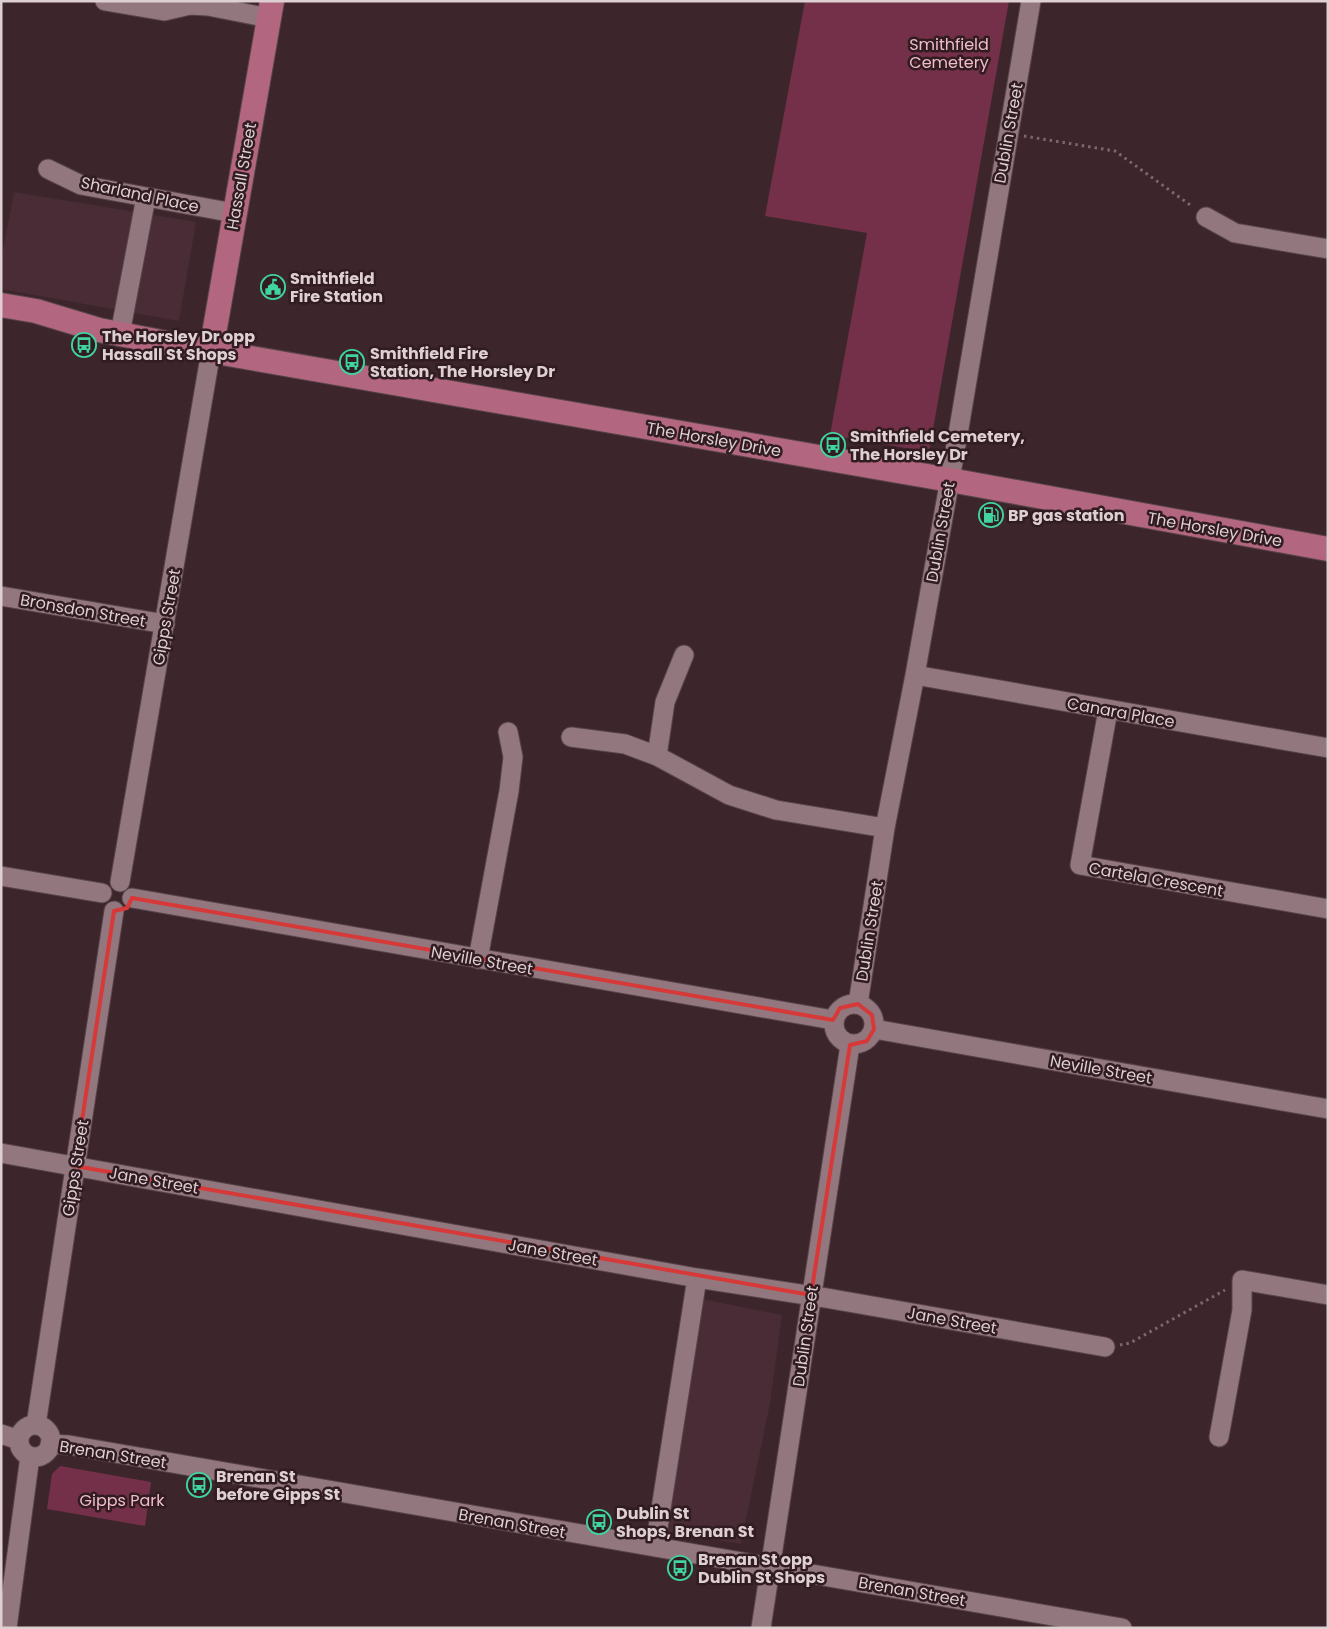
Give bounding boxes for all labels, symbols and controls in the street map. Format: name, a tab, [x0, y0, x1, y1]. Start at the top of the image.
park label: Smithfield Cemetery	[909, 33, 989, 74]
street label: Dublin Street	[988, 81, 1029, 185]
street label: Hassall Street	[221, 121, 262, 231]
street label: Sharland Place	[79, 171, 201, 218]
place label: Smithfield Fire Station	[290, 267, 383, 308]
public building icon: Smithfield Fire Station	[260, 274, 286, 300]
place label: The Horsley Dr opp Hassall St Shops	[102, 325, 255, 366]
bus stop icon: The Horsley Dr opp Hassall St Shops	[71, 332, 97, 358]
place label: Smithfield Fire Station, The Horsley Dr	[370, 342, 555, 383]
bus stop icon: Smithfield Fire Station, The Horsley Dr	[339, 349, 365, 375]
street label: The Horsley Drive	[645, 416, 783, 463]
place label: Smithfield Cemetery, The Horsley Dr	[850, 425, 1025, 466]
bus stop icon: Smithfield Cemetery, The Horsley Dr	[820, 432, 846, 458]
street label: Dublin Street	[920, 480, 961, 584]
fuel station icon: BP gas station	[978, 502, 1004, 528]
place label: BP gas station	[1008, 504, 1124, 527]
street label: The Horsley Drive	[1146, 506, 1284, 553]
street label: Gipps Street	[147, 567, 186, 667]
street label: Bronsdon Street	[18, 588, 148, 633]
street label: Canara Place	[1065, 692, 1177, 733]
street label: Cartela Crescent	[1087, 856, 1225, 903]
street label: Dublin Street	[850, 879, 889, 983]
street label: Neville Street	[429, 940, 535, 981]
street label: Neville Street	[1048, 1049, 1154, 1090]
street label: Gipps Street	[57, 1118, 95, 1218]
street label: Jane Street	[107, 1161, 201, 1200]
street label: Jane Street	[506, 1233, 600, 1272]
street label: Dublin Street	[787, 1284, 824, 1388]
street label: Jane Street	[905, 1301, 999, 1340]
street label: Brenan Street	[58, 1435, 168, 1474]
place label: Brenan St before Gipps St	[216, 1465, 340, 1506]
bus stop icon: Brenan St before Gipps St	[186, 1472, 212, 1498]
park label: Gipps Park	[80, 1489, 165, 1512]
place label: Dublin St Shops, Brenan St	[616, 1502, 754, 1543]
street label: Brenan Street	[457, 1503, 567, 1544]
bus stop icon: Dublin St Shops, Brenan St	[586, 1509, 612, 1535]
place label: Brenan St opp Dublin St Shops	[698, 1548, 825, 1589]
bus stop icon: Brenan St opp Dublin St Shops	[667, 1555, 693, 1581]
street label: Brenan Street	[857, 1571, 967, 1612]

